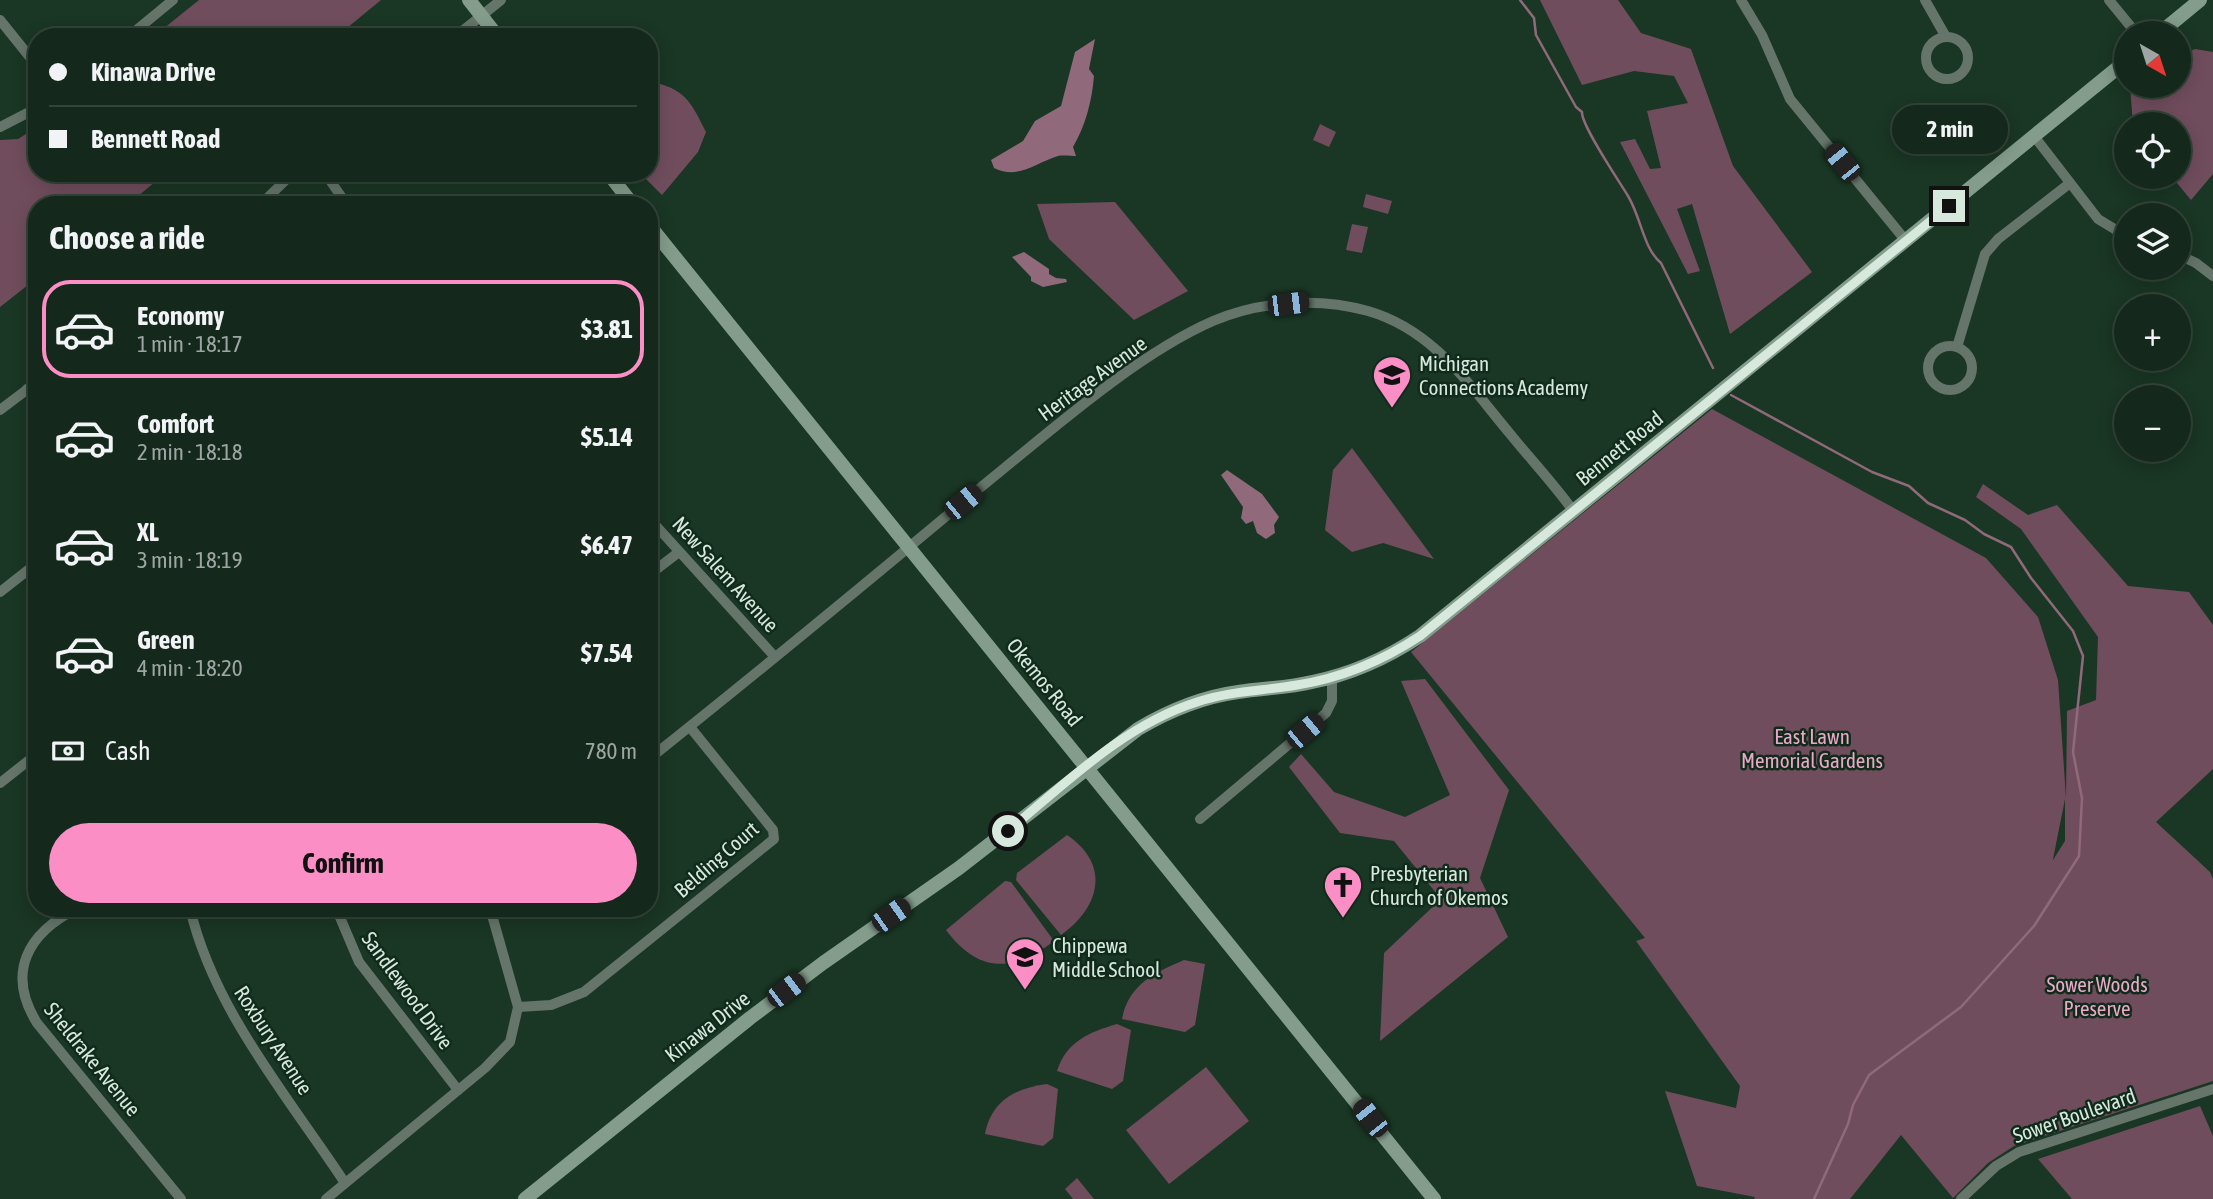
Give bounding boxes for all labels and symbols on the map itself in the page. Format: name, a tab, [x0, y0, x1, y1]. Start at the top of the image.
north arrow	[2114, 21, 2191, 98]
callout: 2 min	[1891, 104, 2007, 154]
car	[1821, 139, 1864, 185]
route end	[1933, 190, 1965, 222]
car	[1266, 291, 1311, 317]
street label: Heritage Avenue	[1033, 331, 1151, 425]
place label: Michigan Connections Academy	[1419, 351, 1589, 399]
school or university icon: Michigan Connections Academy	[1371, 354, 1413, 409]
street label: Bennett Road	[1571, 406, 1667, 490]
car	[941, 481, 986, 523]
street label: New Salem Avenue	[668, 511, 784, 637]
street label: Okemos Road	[1002, 633, 1088, 731]
car	[1283, 709, 1328, 753]
park label: East Lawn Memorial Gardens	[1741, 724, 1883, 772]
route start	[992, 815, 1024, 847]
street label: Belding Court	[669, 816, 763, 902]
place label: Presbyterian Church of Okemos	[1370, 861, 1508, 909]
church icon: Presbyterian Church of Okemos	[1322, 864, 1364, 919]
car	[868, 894, 915, 936]
street label: Sandlewood Drive	[357, 927, 459, 1053]
place label: Chippewa Middle School	[1052, 933, 1161, 981]
school or university icon: Chippewa Middle School	[1004, 936, 1046, 991]
car	[763, 969, 810, 1011]
park label: Sower Woods Preserve	[2046, 972, 2148, 1020]
street label: Roxbury Avenue	[230, 981, 318, 1099]
street label: Kinawa Drive	[660, 986, 754, 1066]
street label: Sheldrake Avenue	[40, 998, 146, 1120]
street label: Sower Boulevard	[2009, 1083, 2139, 1147]
car	[1349, 1095, 1392, 1141]

